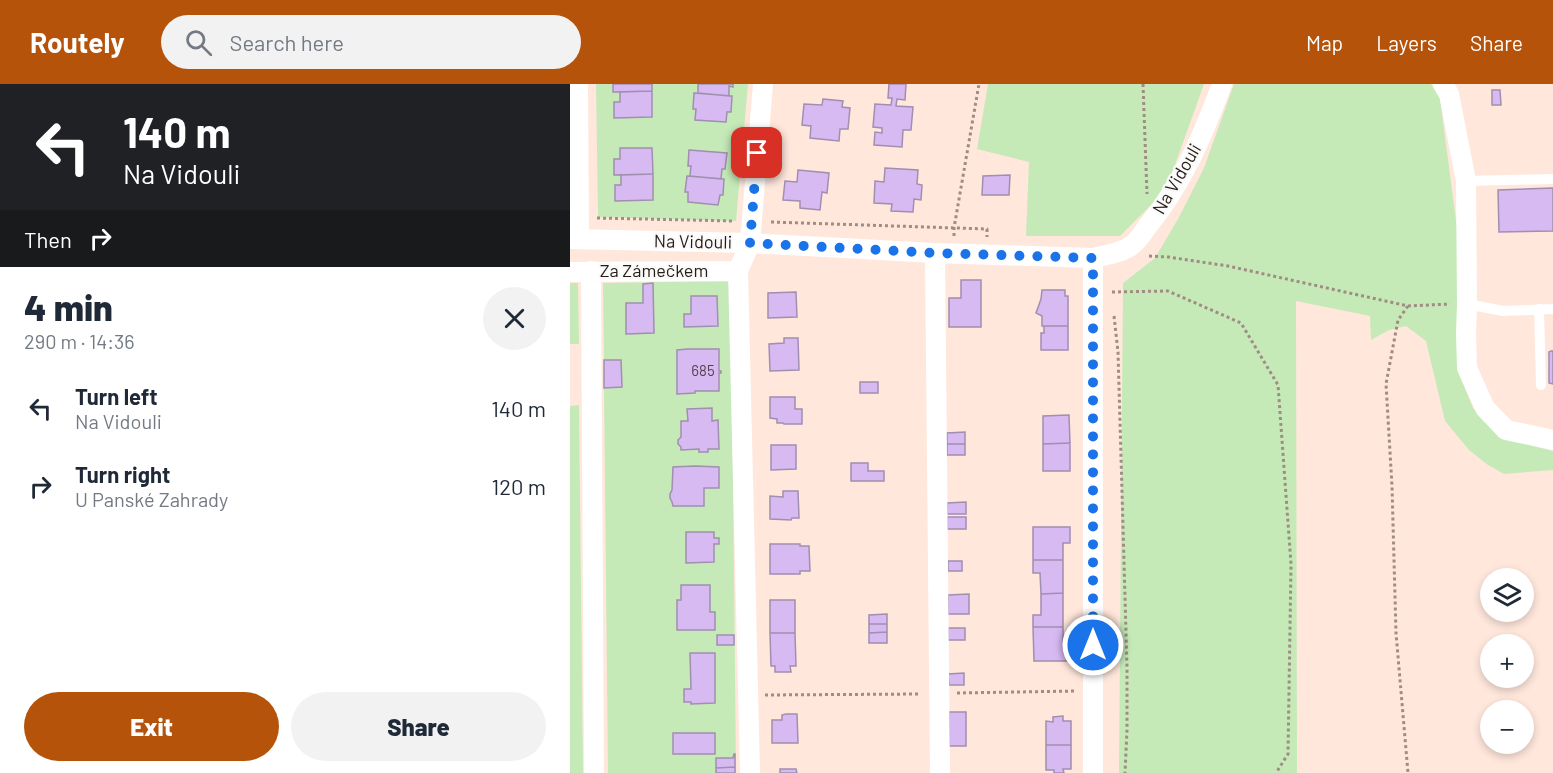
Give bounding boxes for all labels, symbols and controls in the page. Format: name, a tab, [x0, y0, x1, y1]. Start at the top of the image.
search box	[161, 15, 581, 69]
text: Routely	[30, 25, 125, 59]
icon: search	[182, 26, 215, 59]
text: Search here	[230, 29, 344, 55]
text: Map	[1306, 30, 1343, 55]
text: Layers	[1376, 30, 1437, 55]
text: Share	[1470, 30, 1523, 55]
text: 140 m	[123, 106, 231, 156]
icon: left	[24, 108, 102, 186]
pin	[731, 127, 782, 178]
icon: arrive	[740, 136, 773, 169]
street label: Na Vidouli	[1147, 139, 1205, 218]
text: Na Vidouli	[123, 157, 240, 189]
icon: right	[84, 222, 117, 255]
text: Then	[24, 226, 72, 252]
street label: Na Vidouli	[654, 229, 732, 253]
street label: Za Zámečkem	[600, 259, 708, 281]
text: 4 min	[24, 285, 113, 328]
button: close	[483, 287, 546, 350]
text: 290 m · 14:36	[24, 329, 135, 353]
house number: 685	[691, 361, 715, 379]
text: Turn left	[75, 383, 158, 409]
icon: left	[24, 392, 57, 425]
text: 140 m	[491, 395, 546, 421]
text: Na Vidouli	[75, 409, 162, 433]
text: Turn right	[75, 461, 170, 487]
icon: right	[24, 470, 57, 503]
text: 120 m	[491, 473, 546, 499]
text: U Panské Zahrady	[75, 487, 228, 511]
map controls	[1480, 568, 1534, 754]
button: layers	[1480, 568, 1534, 622]
position arrow	[1061, 613, 1125, 677]
button: +	[1480, 634, 1534, 688]
button: Exit	[24, 692, 279, 761]
button: Share	[291, 692, 546, 761]
button: −	[1480, 700, 1534, 754]

